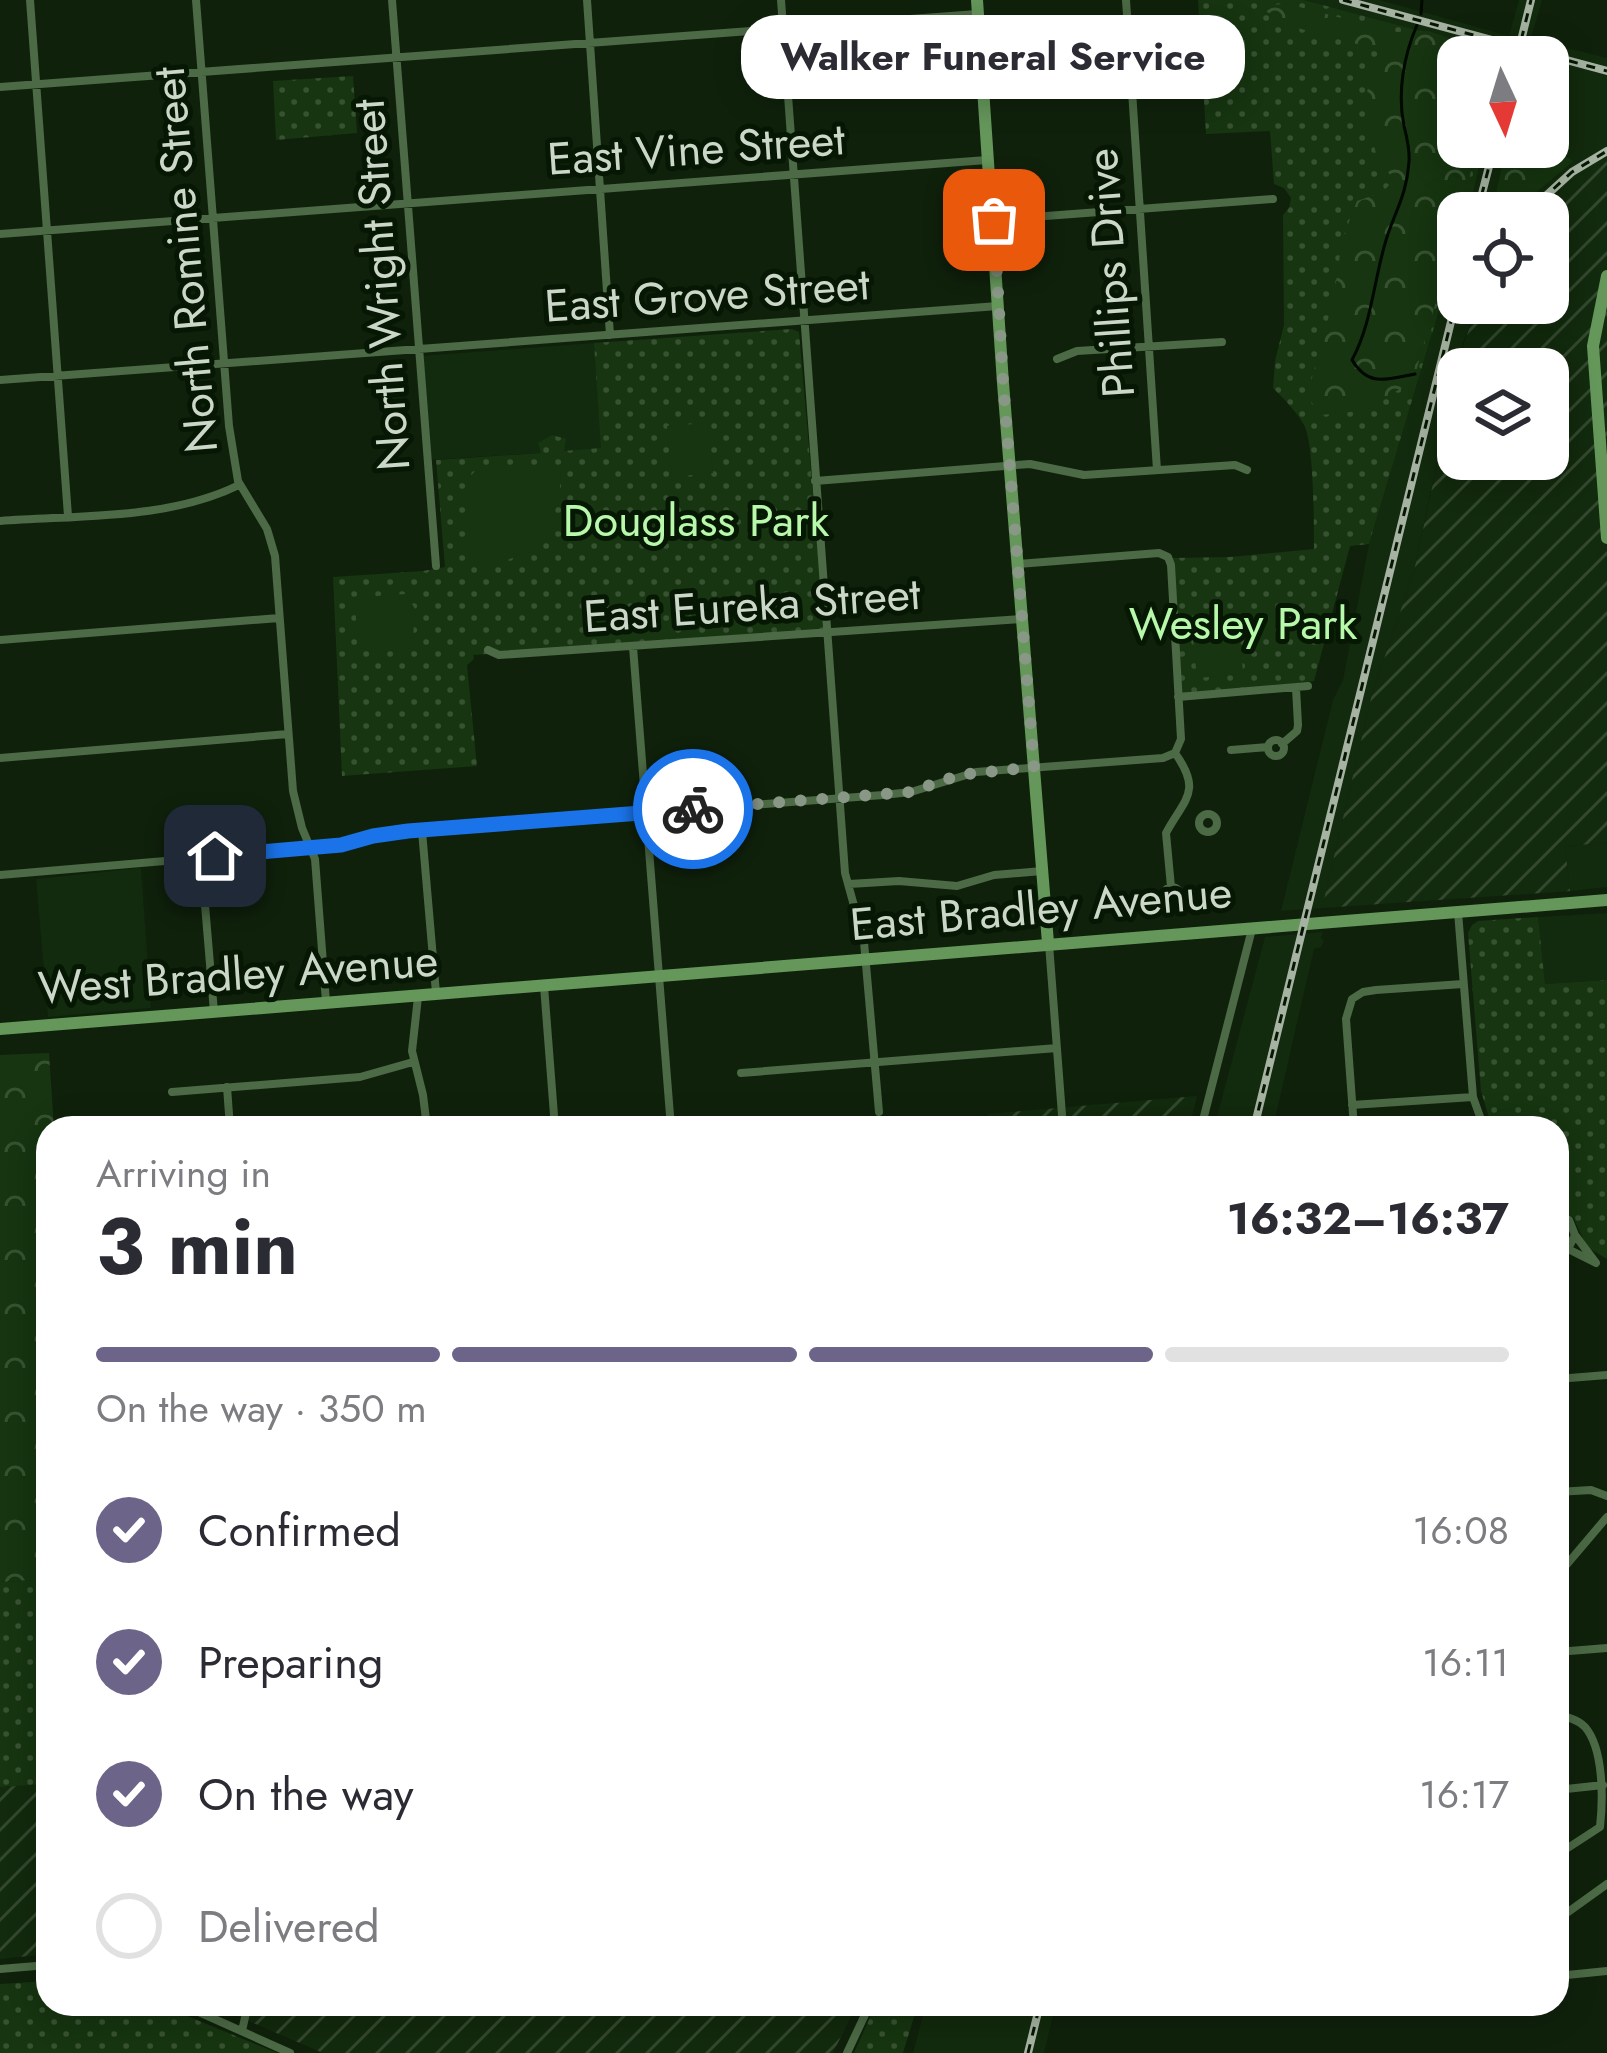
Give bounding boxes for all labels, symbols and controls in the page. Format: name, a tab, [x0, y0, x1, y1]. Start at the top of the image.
callout: Walker Funeral Service	[742, 16, 1246, 100]
text: Walker Funeral Service	[780, 28, 1206, 85]
north arrow	[1437, 36, 1569, 168]
map controls	[1437, 36, 1569, 480]
street label: North Romine Street	[136, 64, 234, 456]
street label: North Wright Street	[336, 97, 426, 473]
street label: East Vine Street	[545, 106, 847, 192]
street label: Phillips Drive	[1069, 146, 1151, 400]
pin	[943, 169, 1045, 271]
icon: bag	[961, 187, 1027, 253]
button: locate	[1437, 192, 1569, 324]
street label: East Grove Street	[542, 251, 872, 339]
button: layers	[1437, 348, 1569, 480]
park label: Douglass Park	[563, 488, 829, 553]
street label: East Eureka Street	[581, 561, 923, 649]
park label: Wesley Park	[1129, 591, 1357, 656]
courier	[633, 749, 753, 869]
icon: bike	[660, 776, 726, 842]
pin	[164, 805, 266, 907]
icon: home	[182, 823, 248, 889]
street label: East Bradley Avenue	[847, 859, 1235, 957]
street label: West Bradley Avenue	[36, 928, 440, 1020]
text: Arriving in	[96, 1145, 271, 1202]
text: 16:32–16:37	[1227, 1186, 1509, 1251]
text: 3 min	[96, 1191, 298, 1303]
text: On the way · 350 m	[96, 1380, 427, 1437]
icon: check	[96, 1497, 162, 1563]
text: Confirmed	[198, 1498, 401, 1563]
text: 16:08	[1413, 1502, 1509, 1559]
icon: check	[96, 1629, 162, 1695]
text: Preparing	[198, 1630, 383, 1695]
text: 16:11	[1422, 1634, 1509, 1691]
icon: check	[96, 1761, 162, 1827]
text: On the way	[198, 1762, 414, 1827]
text: 16:17	[1419, 1766, 1509, 1823]
text: Delivered	[198, 1894, 380, 1959]

